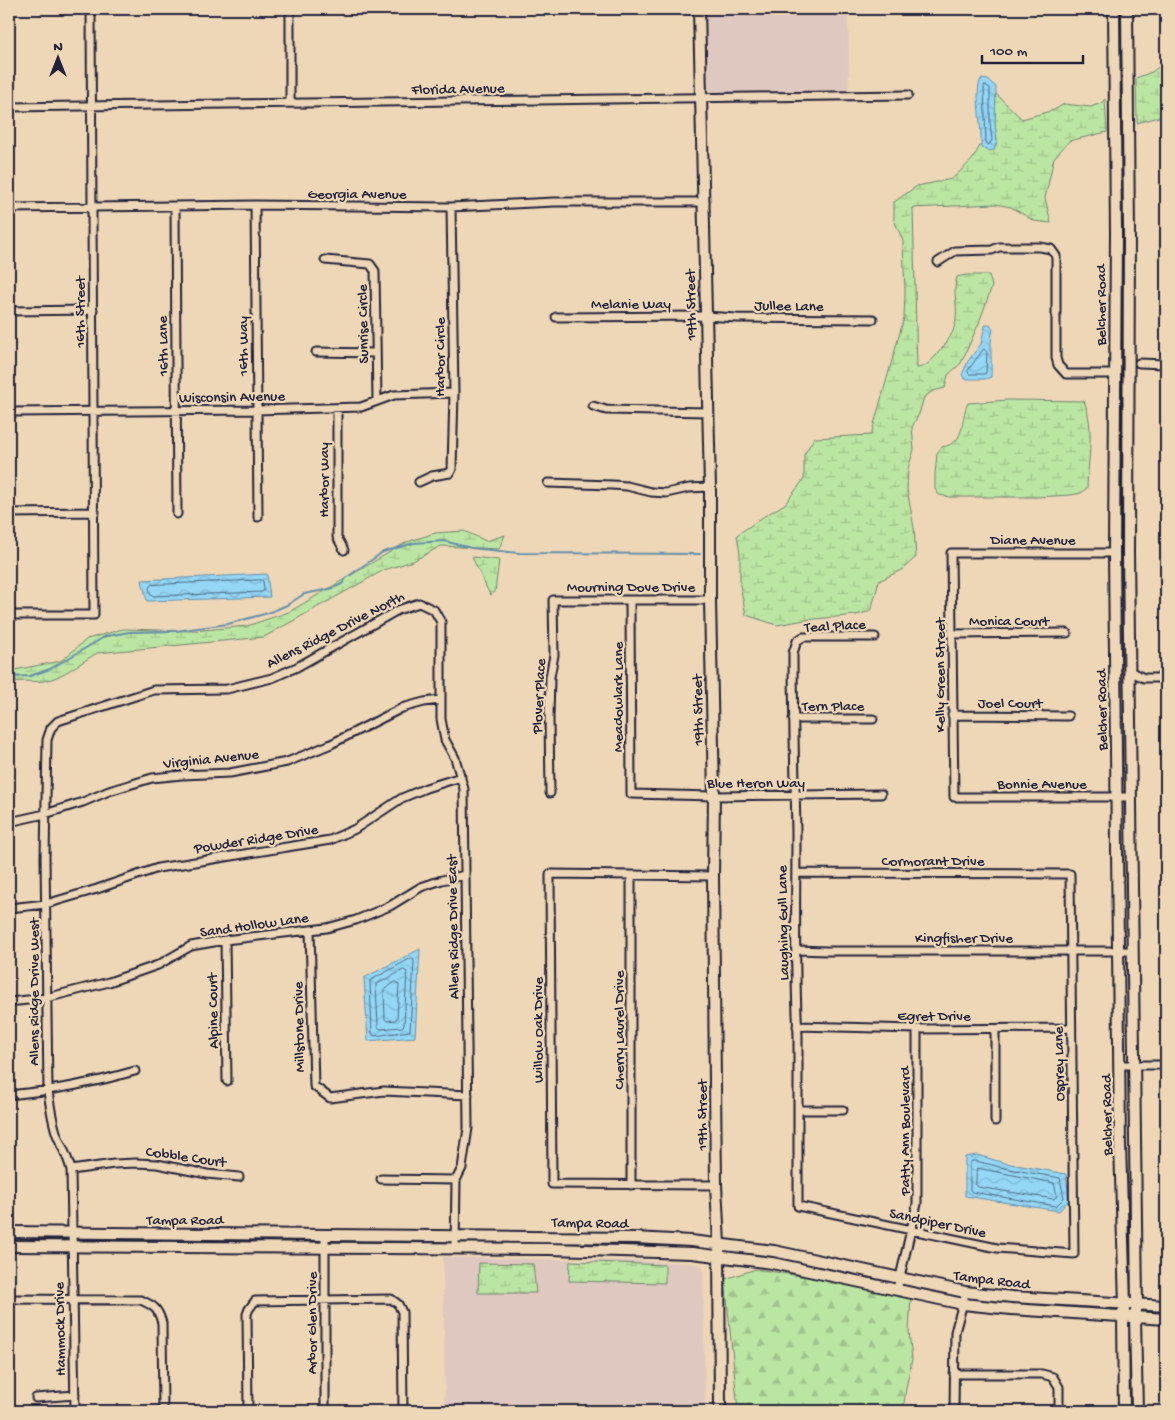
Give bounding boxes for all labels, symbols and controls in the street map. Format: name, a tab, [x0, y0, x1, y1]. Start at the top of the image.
north arrow	[32, 32, 82, 82]
scale bar	[982, 32, 1084, 64]
text: N	[53, 39, 63, 56]
text: 100 m	[989, 43, 1028, 61]
street label: Florida Avenue	[410, 80, 505, 100]
street label: Georgia Avenue	[307, 186, 407, 204]
street label: Belcher Road	[1093, 263, 1111, 347]
street label: 19th Street	[682, 267, 702, 342]
street label: 16th Street	[72, 274, 90, 349]
street label: Sunrise Circle	[354, 284, 374, 364]
street label: Melanie Way	[591, 296, 672, 314]
street label: Jullee Lane	[754, 297, 824, 317]
street label: 16th Way	[235, 315, 253, 377]
street label: 16th Lane	[154, 316, 174, 377]
street label: Harbor Circle	[432, 317, 450, 397]
street label: Wisconsin Avenue	[179, 388, 285, 408]
street label: Harbor Way	[316, 442, 334, 518]
street label: Diane Avenue	[990, 532, 1076, 550]
street label: Mourning Dove Drive	[567, 579, 695, 597]
street label: Allens Ridge Drive North	[264, 588, 408, 673]
street label: Monica Court	[969, 613, 1051, 631]
street label: Teal Place	[803, 616, 867, 638]
street label: Kelly Green Street	[932, 616, 950, 732]
street label: Meadowlark Lane	[610, 641, 628, 752]
street label: Plover Place	[529, 658, 551, 735]
street label: Belcher Road	[1093, 668, 1113, 752]
street label: 19th Street	[689, 672, 709, 747]
street label: Joel Court	[978, 695, 1044, 713]
street label: Tern Place	[801, 698, 864, 716]
street label: Virginia Avenue	[162, 746, 260, 774]
street label: Blue Heron Way	[706, 775, 806, 793]
street label: Bonnie Avenue	[996, 776, 1087, 794]
street label: Powder Ridge Drive	[192, 821, 320, 859]
street label: Allens Ridge Drive East	[444, 853, 464, 999]
street label: Cormorant Drive	[882, 853, 985, 871]
street label: Laughing Gull Lane	[774, 865, 794, 981]
street label: Sand Hollow Lane	[199, 909, 310, 943]
street label: Allens Ridge Drive West	[26, 916, 44, 1066]
street label: Kingfisher Drive	[915, 930, 1013, 948]
street label: Cherry Laurel Drive	[611, 970, 629, 1089]
street label: Alpine Court	[204, 971, 224, 1049]
street label: Willow Oak Drive	[530, 977, 548, 1083]
street label: Millstone Drive	[290, 981, 310, 1073]
street label: Egret Drive	[897, 1008, 971, 1026]
street label: Osprey Lane	[1050, 1026, 1070, 1101]
street label: Patty Ann Boulevard	[897, 1065, 915, 1197]
street label: Belcher Road	[1098, 1073, 1118, 1157]
street label: 19th Street	[694, 1077, 712, 1152]
street label: Cobble Court	[144, 1143, 229, 1173]
street label: Sandpiper Drive	[888, 1205, 988, 1243]
street label: Tampa Road	[146, 1212, 225, 1230]
street label: Tampa Road	[550, 1214, 630, 1234]
street label: Tampa Road	[952, 1267, 1032, 1295]
street label: Arbor Glen Drive	[304, 1271, 322, 1374]
street label: Hammock Drive	[51, 1282, 71, 1376]

